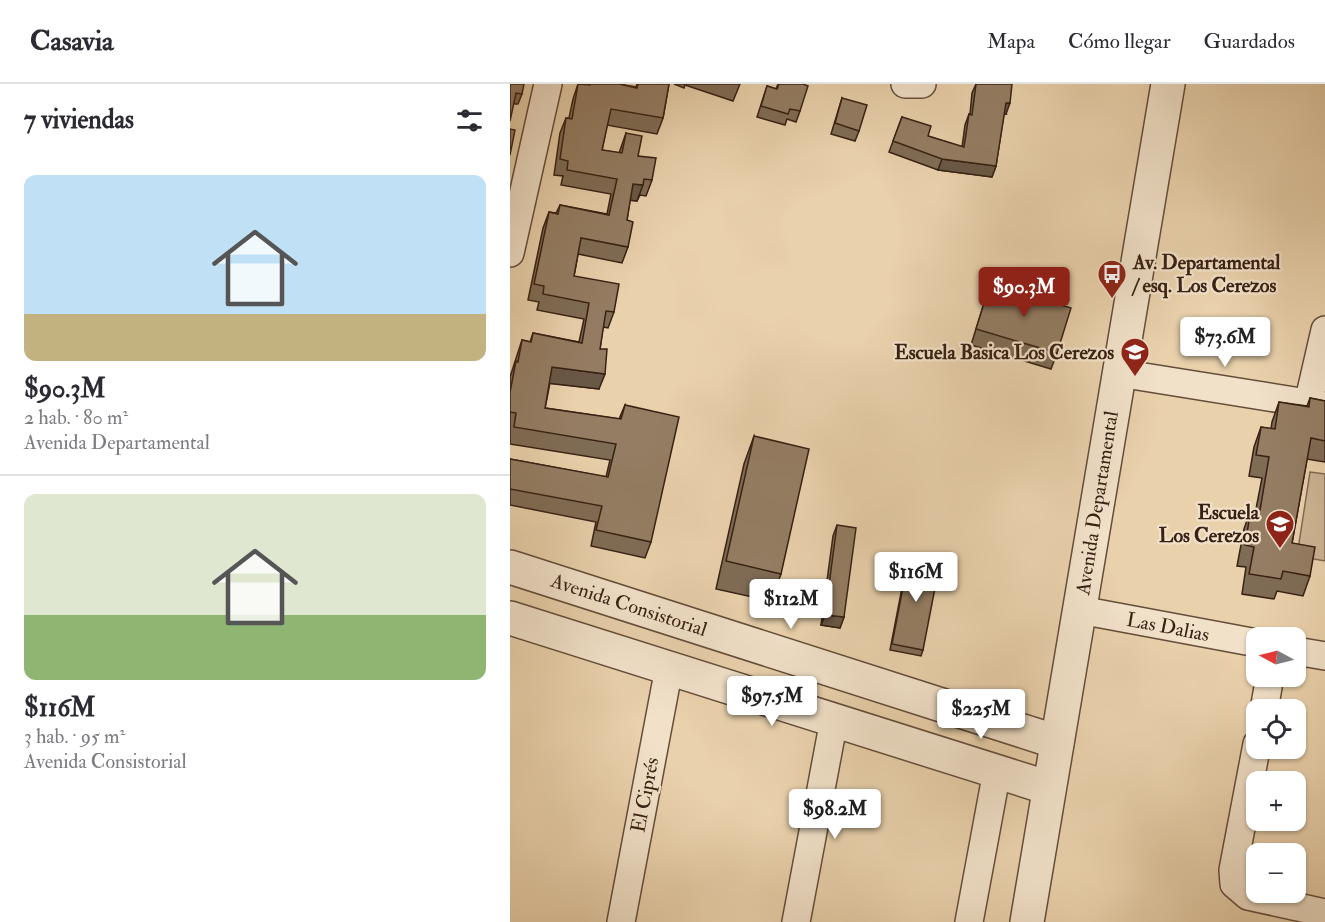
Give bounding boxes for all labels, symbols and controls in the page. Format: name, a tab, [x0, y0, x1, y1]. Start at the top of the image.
text: Casavia	[30, 24, 114, 59]
text: Mapa	[987, 28, 1035, 55]
text: Cómo llegar	[1068, 28, 1171, 55]
text: Guardados	[1204, 28, 1295, 55]
text: 7 viviendas	[24, 104, 134, 136]
icon: filters	[453, 104, 486, 137]
icon: home	[201, 214, 309, 322]
place label: Av. Departamental / esq. Los Cerezos	[1131, 250, 1281, 299]
bus stop icon: Av. Departamental / esq. Los Cerezos	[1096, 258, 1128, 300]
pin: $90.3M	[975, 267, 1073, 318]
text: $90.3M	[993, 274, 1055, 299]
pin: $73.6M	[1176, 317, 1274, 368]
text: $73.6M	[1194, 324, 1256, 349]
school or university icon: Escuela Basica Los Cerezos	[1119, 336, 1151, 378]
place label: Escuela Basica Los Cerezos	[894, 340, 1114, 365]
text: $90.3M	[24, 373, 106, 405]
text: 2 hab. · 80 m²	[24, 405, 128, 430]
street label: Avenida Departamental	[1070, 409, 1125, 598]
text: Avenida Departamental	[24, 430, 210, 455]
place label: Escuela Los Cerezos	[1159, 500, 1260, 548]
school or university icon: Escuela Los Cerezos	[1264, 508, 1296, 550]
icon: home	[201, 533, 309, 641]
pin: $116M	[874, 552, 958, 603]
text: $116M	[889, 559, 943, 584]
street label: Avenida Consistorial	[547, 568, 710, 642]
pin: $112M	[749, 579, 833, 630]
text: $112M	[763, 586, 819, 611]
street label: Las Dalias	[1124, 607, 1212, 647]
north arrow	[1246, 627, 1306, 687]
map controls	[1246, 627, 1306, 903]
pin: $97.5M	[723, 676, 821, 727]
text: $97.5M	[741, 683, 803, 708]
pin: $225M	[939, 689, 1023, 740]
text: $116M	[24, 692, 95, 724]
text: $225M	[951, 696, 1011, 721]
button: locate	[1246, 699, 1306, 759]
text: 3 hab. · 95 m²	[24, 724, 125, 749]
text: Avenida Consistorial	[24, 749, 187, 774]
street label: El Ciprés	[625, 755, 666, 835]
button: +	[1246, 771, 1306, 831]
pin: $98.2M	[786, 789, 884, 840]
text: $98.2M	[803, 796, 867, 821]
button: −	[1246, 843, 1306, 903]

